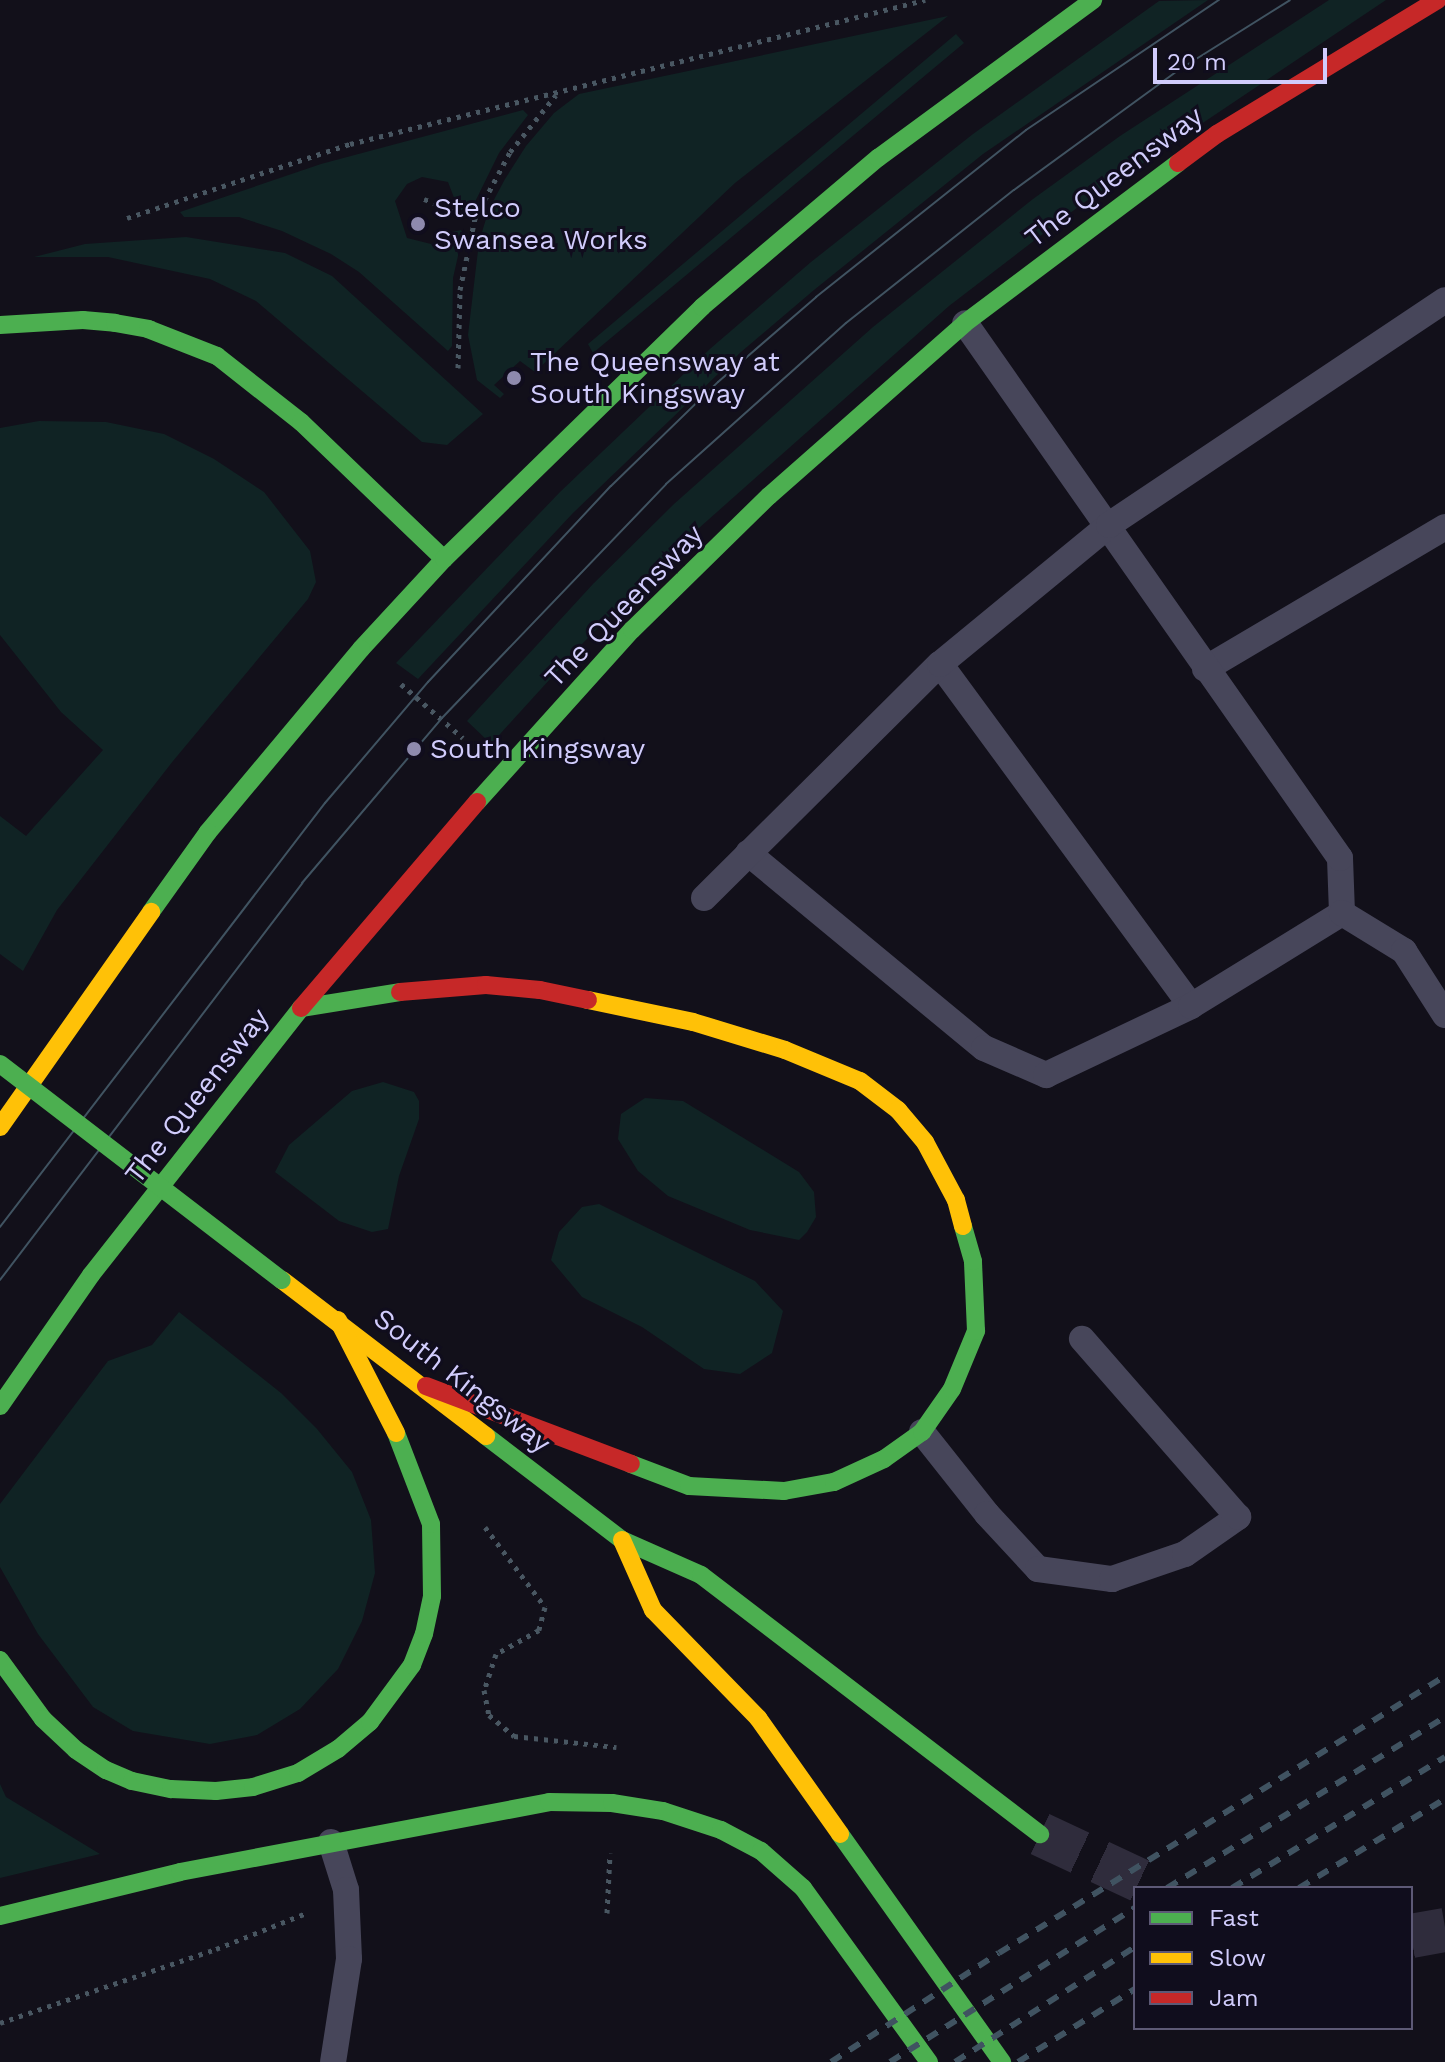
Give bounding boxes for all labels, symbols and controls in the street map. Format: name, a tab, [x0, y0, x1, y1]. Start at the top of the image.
scale bar	[1157, 32, 1331, 82]
text: 20 m	[1167, 48, 1227, 76]
street label: The Queensway	[1019, 99, 1209, 255]
place label: Stelco Swansea Works	[434, 191, 649, 257]
marker: Stelco Swansea Works	[409, 215, 427, 233]
place label: The Queensway at South Kingsway	[530, 345, 780, 411]
marker: The Queensway at South Kingsway	[505, 369, 523, 387]
street label: The Queensway	[538, 517, 710, 695]
place label: South Kingsway	[430, 732, 645, 766]
marker: South Kingsway	[405, 740, 423, 758]
street label: The Queensway	[118, 1001, 276, 1191]
street label: South Kingsway	[367, 1302, 557, 1460]
legend	[1133, 1886, 1413, 2030]
text: Fast	[1209, 1904, 1259, 1932]
text: Slow	[1209, 1944, 1266, 1972]
text: Jam	[1209, 1984, 1259, 2012]

